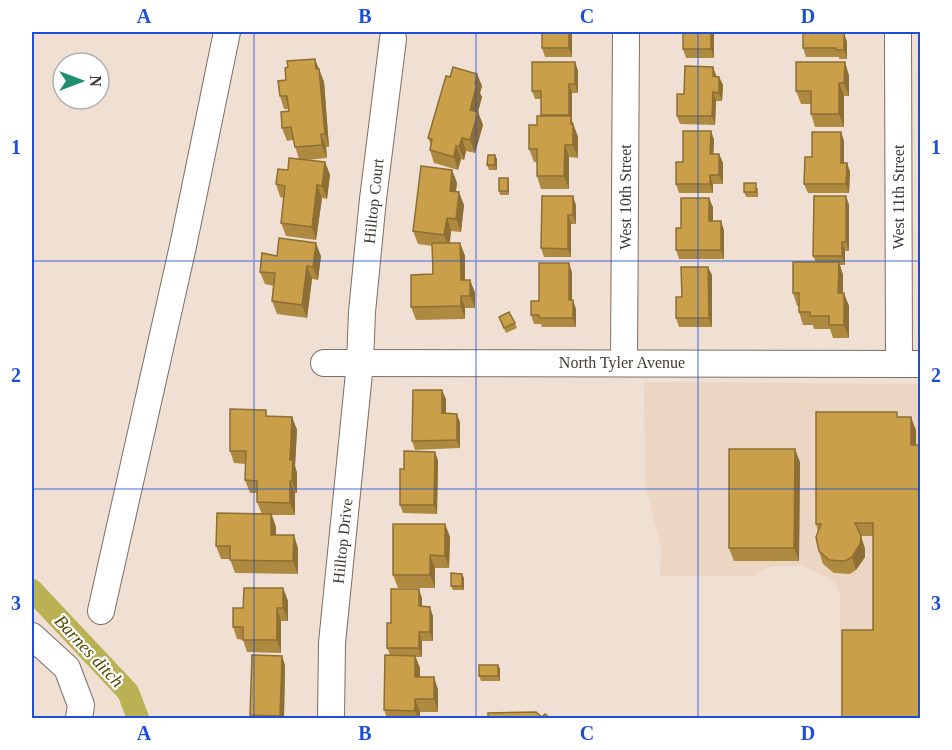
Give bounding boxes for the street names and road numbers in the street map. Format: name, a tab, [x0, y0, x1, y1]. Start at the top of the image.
street label: West 10th Street	[617, 144, 634, 250]
street label: West 11th Street	[890, 144, 907, 249]
street label: Hilltop Court	[361, 157, 387, 245]
street label: North Tyler Avenue	[559, 354, 685, 372]
street label: Hilltop Drive	[330, 498, 356, 585]

